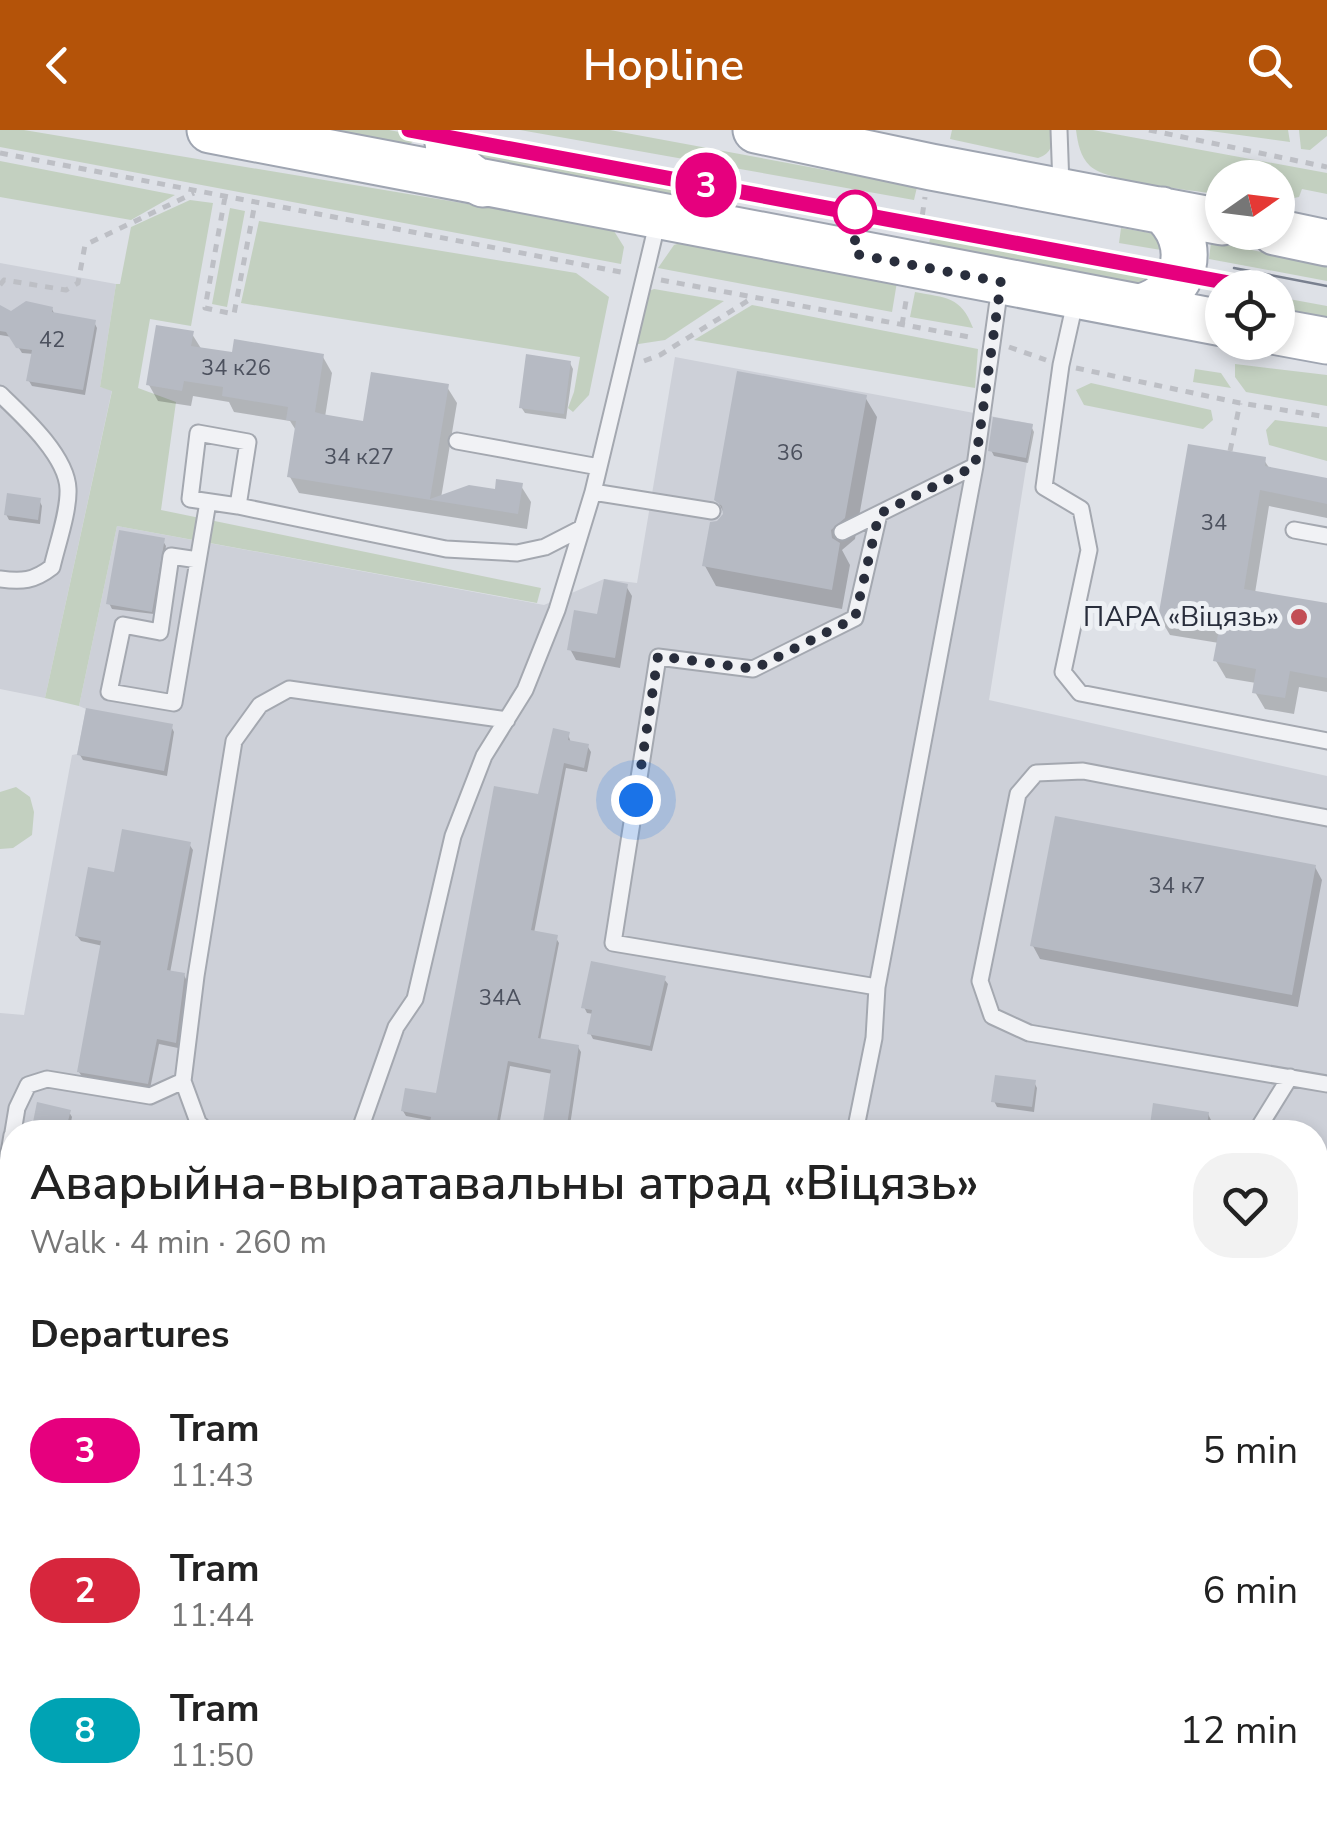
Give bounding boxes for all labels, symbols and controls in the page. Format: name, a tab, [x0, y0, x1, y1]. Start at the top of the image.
text: Hopline	[583, 35, 744, 96]
icon: back	[30, 38, 85, 93]
icon: search	[1242, 38, 1297, 93]
line badge: 3	[674, 152, 738, 218]
north arrow	[1205, 160, 1295, 250]
map controls	[1205, 160, 1295, 360]
text: 3	[695, 162, 717, 209]
unlabelled marker	[834, 191, 876, 233]
button: locate	[1205, 270, 1295, 360]
house number: 42	[39, 325, 65, 355]
house number: 34 к26	[201, 353, 271, 383]
house number: 36	[777, 438, 803, 468]
house number: 34 к27	[324, 442, 394, 472]
house number: 34	[1201, 508, 1227, 538]
place label: ПАРА «Віцязь»	[1083, 598, 1279, 636]
marker: ПАРА «Віцязь»	[1288, 606, 1310, 628]
your location	[611, 775, 661, 825]
house number: 34 к7	[1149, 871, 1205, 901]
house number: 34А	[479, 983, 521, 1013]
text: Аварыйна-выратавальны атрад «Віцязь»	[30, 1150, 979, 1216]
button: heart	[1193, 1153, 1298, 1258]
text: Walk · 4 min · 260 m	[30, 1221, 327, 1264]
text: Departures	[30, 1309, 229, 1360]
text: Tram	[170, 1403, 259, 1454]
text: 5 min	[1203, 1425, 1298, 1476]
text: 3	[74, 1427, 96, 1474]
text: 11:43	[170, 1454, 254, 1497]
text: Tram	[170, 1543, 259, 1594]
text: 6 min	[1203, 1565, 1298, 1616]
text: 2	[74, 1567, 96, 1614]
text: 11:44	[170, 1594, 254, 1637]
text: Tram	[170, 1683, 259, 1734]
text: 12 min	[1180, 1705, 1298, 1756]
text: 8	[74, 1707, 96, 1754]
text: 11:50	[170, 1734, 254, 1777]

